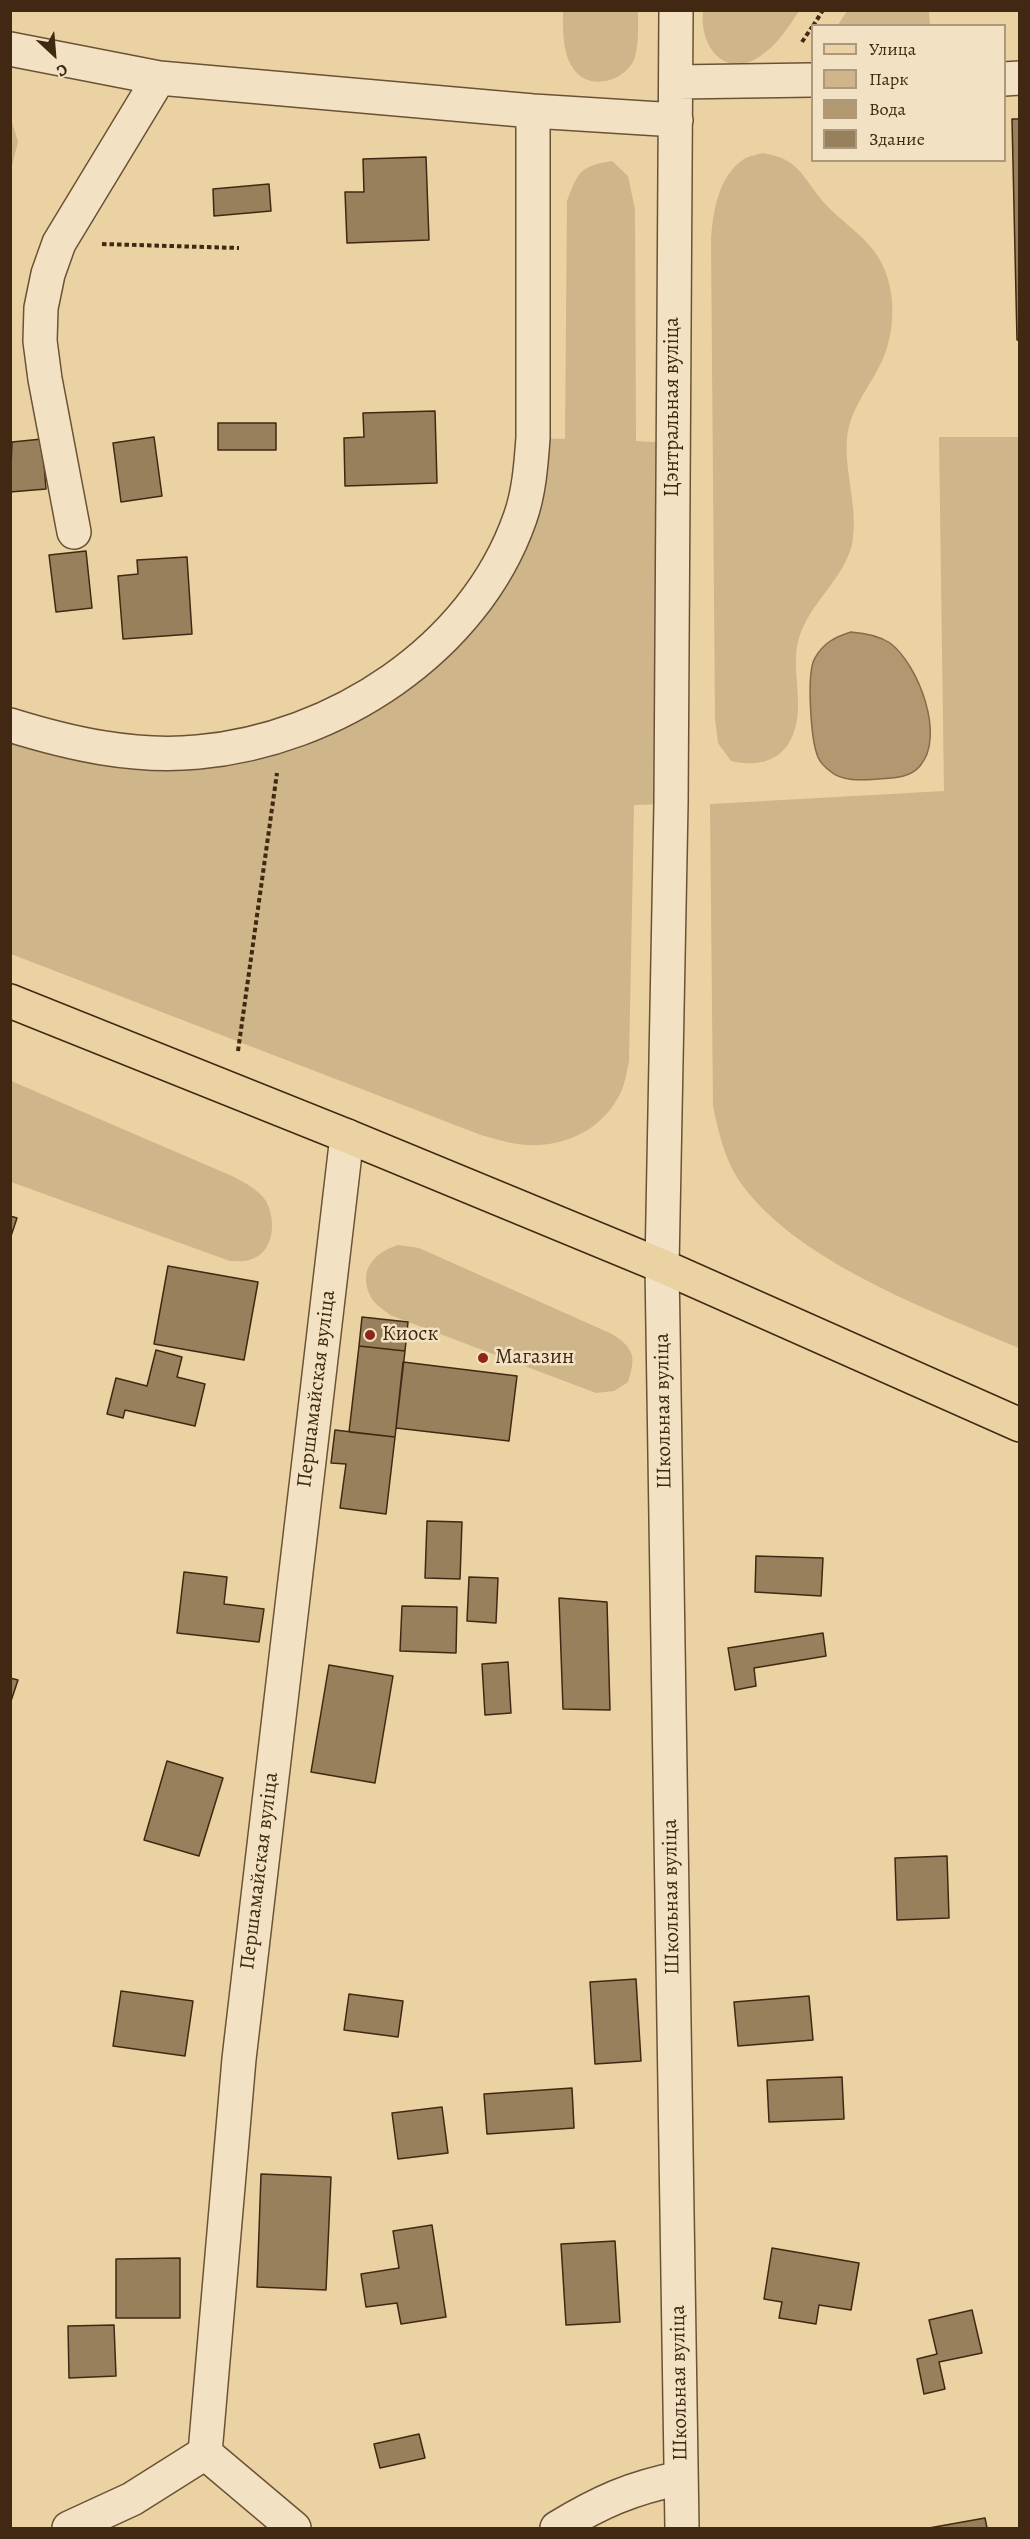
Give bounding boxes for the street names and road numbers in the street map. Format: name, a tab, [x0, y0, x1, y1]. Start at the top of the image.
street label: Цэнтральная вуліца	[660, 317, 686, 497]
street label: Першамайская вуліца	[292, 1289, 342, 1489]
street label: Школьная вуліца	[650, 1333, 678, 1489]
street label: Першамайская вуліца	[235, 1771, 285, 1971]
street label: Школьная вуліца	[658, 1819, 686, 1975]
street label: Школьная вуліца	[666, 2305, 694, 2461]

